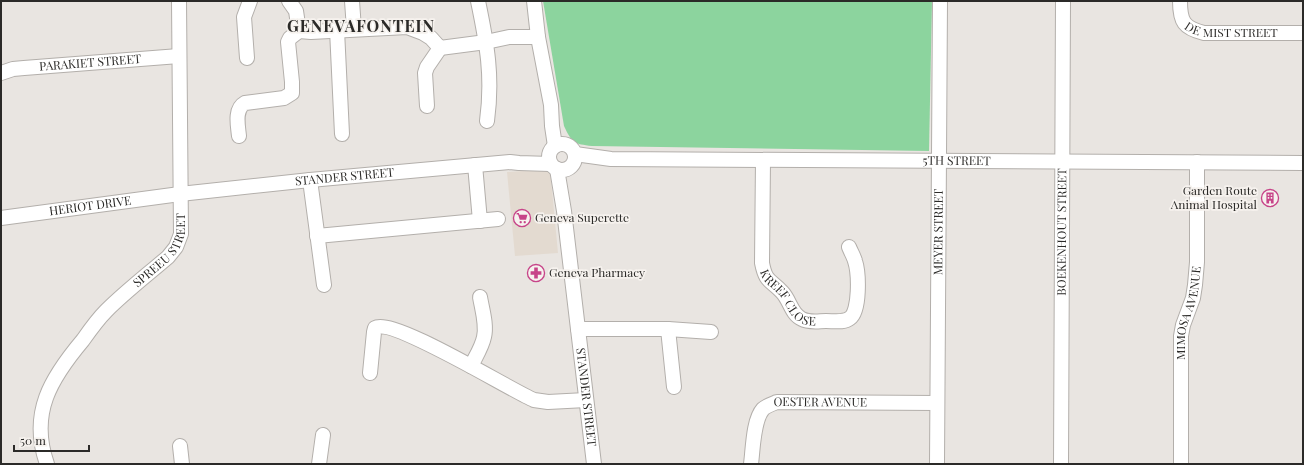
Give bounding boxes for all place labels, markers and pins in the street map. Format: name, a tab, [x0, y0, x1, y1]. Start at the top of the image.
place label: Garden Route Animal Hospital	[1170, 182, 1258, 212]
building icon: Garden Route Animal Hospital	[1260, 188, 1280, 208]
supermarket icon: Geneva Superette	[512, 208, 532, 228]
place label: Geneva Superette	[535, 209, 629, 225]
pharmacy icon: Geneva Pharmacy	[526, 263, 546, 283]
place label: Geneva Pharmacy	[549, 264, 645, 280]

